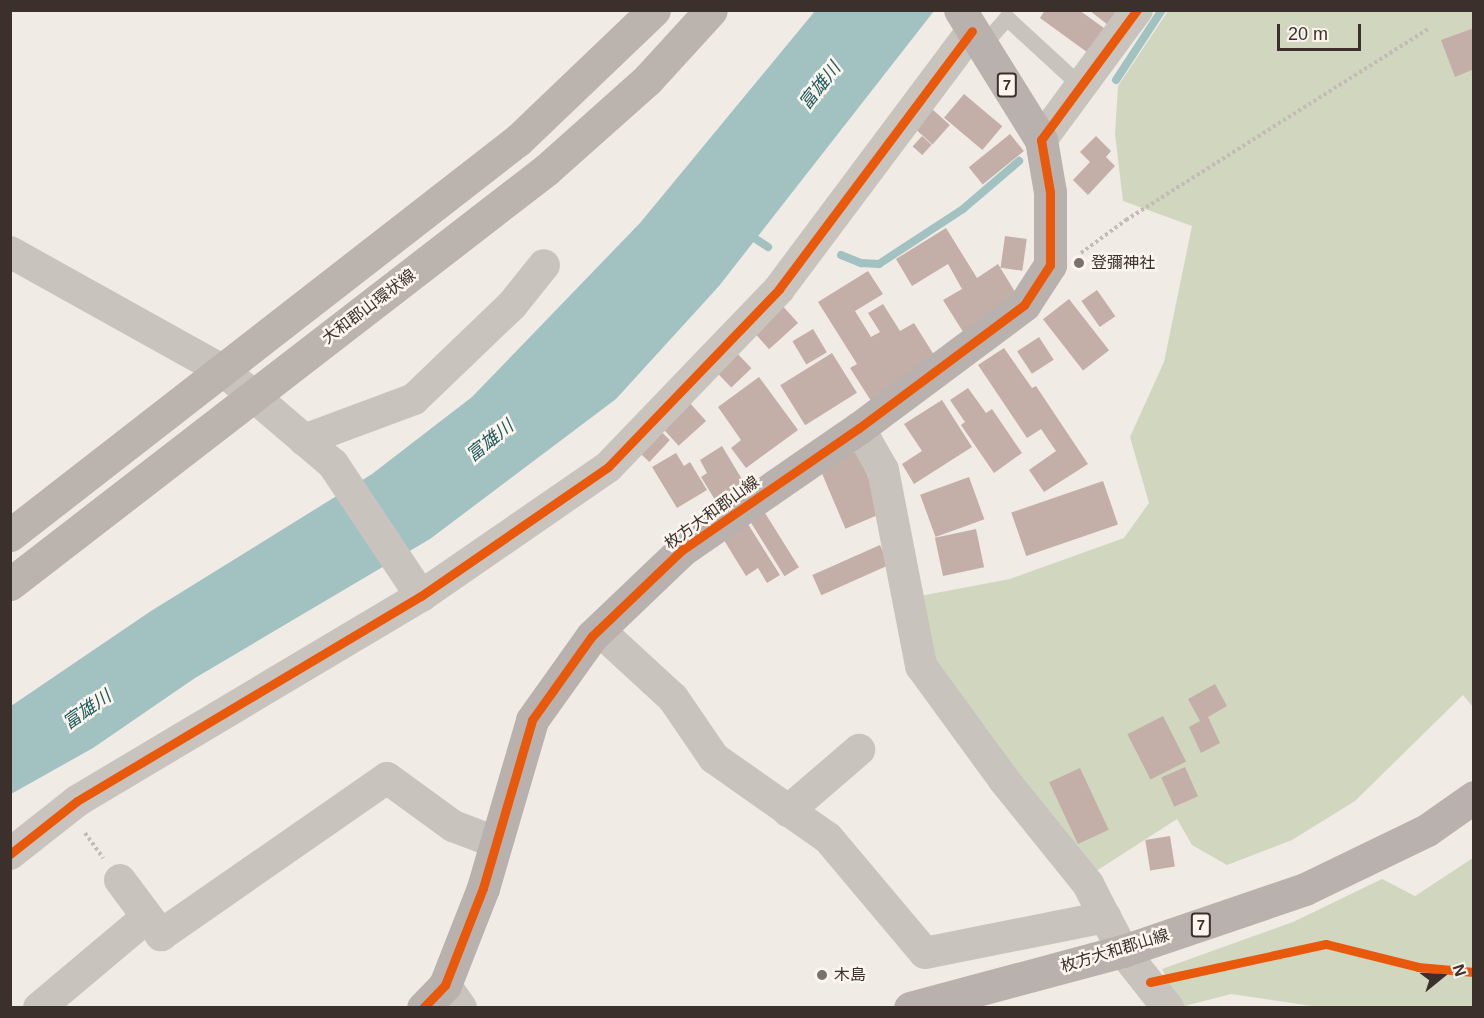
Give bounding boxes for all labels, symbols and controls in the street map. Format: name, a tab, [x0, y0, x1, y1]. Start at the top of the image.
scale bar	[1280, 12, 1364, 50]
text: 20 m	[1288, 24, 1328, 44]
water label: 富雄川	[795, 58, 845, 114]
road number: 7	[996, 73, 1018, 97]
place label: 登彌神社	[1091, 253, 1155, 273]
marker: 登彌神社	[1072, 256, 1086, 270]
street label: 大和郡山環状線	[318, 266, 420, 348]
water label: 富雄川	[462, 416, 518, 466]
street label: 枚方大和郡山線	[661, 472, 763, 554]
water label: 富雄川	[59, 686, 115, 734]
road number: 7	[1190, 913, 1212, 937]
street label: 枚方大和郡山線	[1059, 925, 1171, 977]
north arrow	[1412, 946, 1472, 1006]
text: N	[1450, 962, 1469, 978]
place label: 木島	[834, 965, 866, 985]
marker: 木島	[815, 968, 829, 982]

